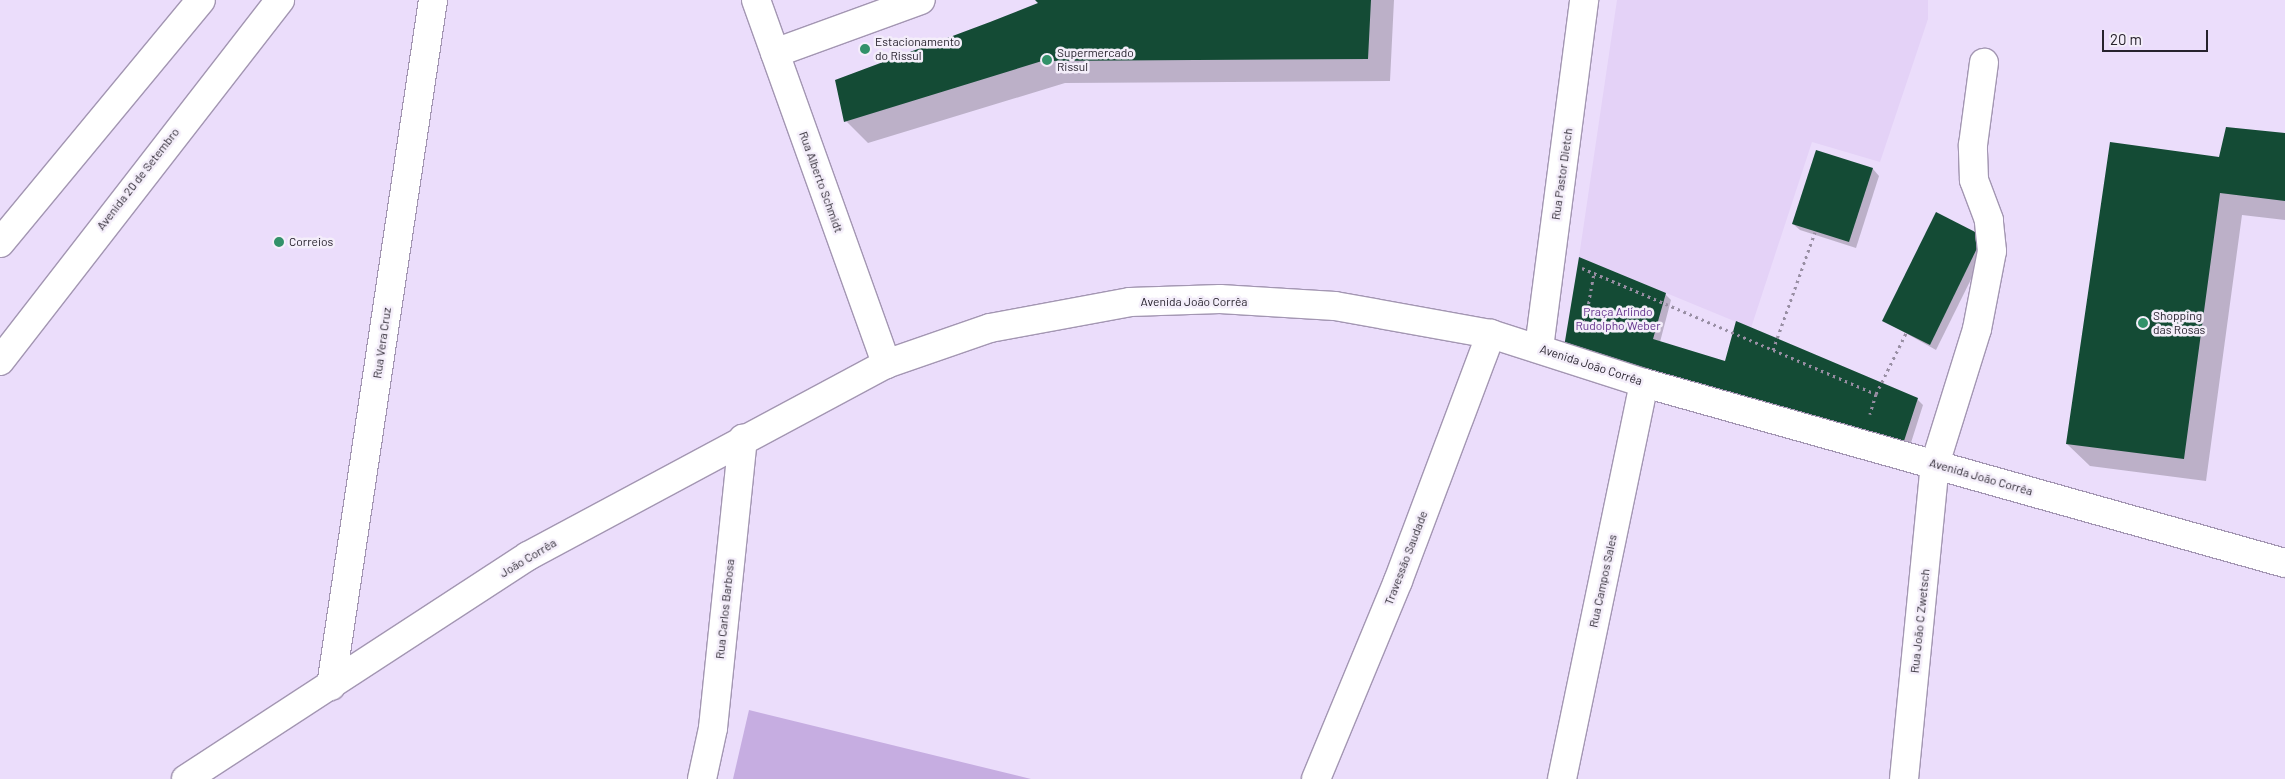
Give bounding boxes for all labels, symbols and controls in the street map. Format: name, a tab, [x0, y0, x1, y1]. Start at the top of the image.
scale bar	[2105, 20, 2211, 52]
text: 20 m	[2110, 30, 2142, 48]
place label: Estacionamento do Rissul	[875, 35, 960, 63]
marker: Estacionamento do Rissul	[859, 43, 871, 55]
place label: Supermercado Rissul	[1057, 46, 1134, 74]
marker: Supermercado Rissul	[1041, 54, 1053, 66]
street label: Avenida 20 de Setembro	[94, 125, 182, 233]
street label: Rua Pastor Dietch	[1548, 127, 1576, 221]
street label: Rua Alberto Schmidt	[796, 129, 846, 235]
place label: Correios	[289, 235, 333, 249]
marker: Correios	[273, 236, 285, 248]
street label: Avenida João Corrêa	[1141, 295, 1247, 309]
park label: Praça Arlindo Rudolpho Weber	[1575, 305, 1661, 333]
street label: Rua Vera Cruz	[370, 307, 394, 379]
place label: Shopping das Rosas	[2153, 309, 2205, 337]
marker: Shopping das Rosas	[2137, 317, 2149, 329]
street label: Avenida João Corrêa	[1538, 342, 1644, 388]
street label: Avenida João Corrêa	[1928, 455, 2034, 499]
street label: Travessão Saudade	[1381, 509, 1431, 607]
street label: Rua Campos Sales	[1586, 533, 1620, 629]
street label: João Corrêa	[497, 536, 559, 580]
street label: Rua Carlos Barbosa	[713, 558, 737, 660]
street label: Rua João C Zwetsch	[1907, 568, 1933, 674]

